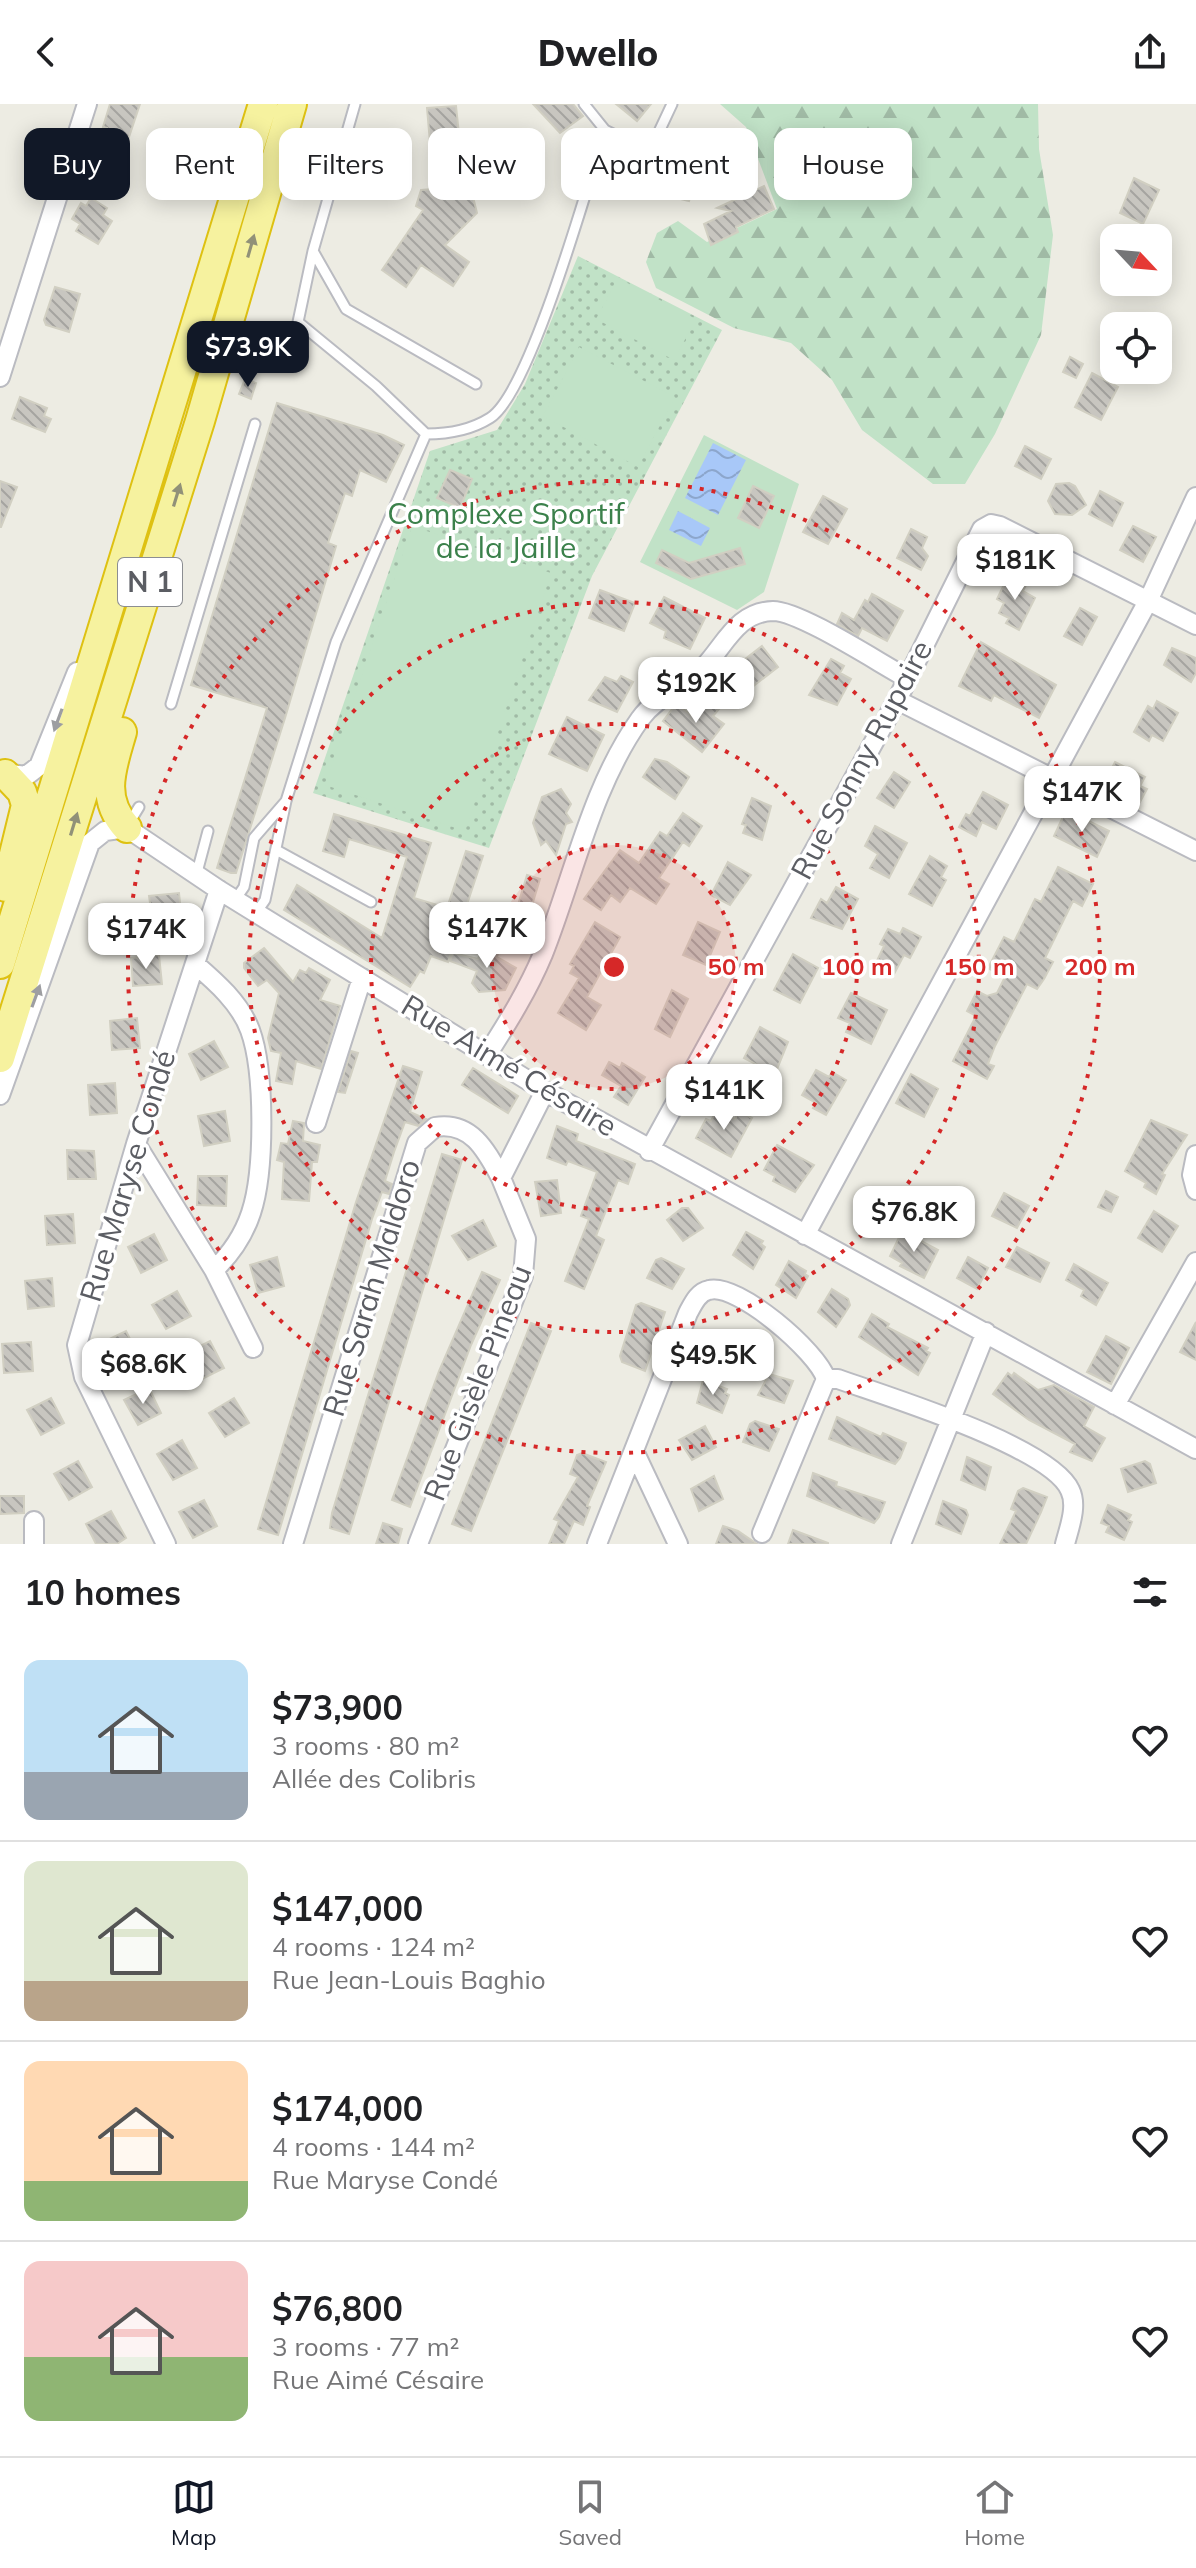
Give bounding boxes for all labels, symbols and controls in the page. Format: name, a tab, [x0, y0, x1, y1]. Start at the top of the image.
icon: back	[24, 30, 68, 74]
text: Dwello	[538, 30, 658, 75]
icon: share	[1128, 30, 1172, 74]
chip: Buy	[24, 128, 130, 200]
chip: Rent	[146, 128, 263, 200]
chip: Filters	[279, 128, 412, 200]
chip: New	[428, 128, 545, 200]
chip: Apartment	[561, 128, 758, 200]
chip: House	[774, 128, 912, 200]
north arrow	[1100, 224, 1172, 296]
map controls	[1100, 224, 1172, 384]
one-way arrow	[245, 234, 258, 258]
button: locate	[1100, 312, 1172, 384]
pin: $73.9K	[183, 321, 313, 389]
text: $73.9K	[205, 330, 291, 363]
one-way arrow	[171, 483, 184, 507]
park label: Complexe Sportif de la Jaille	[387, 494, 626, 566]
pin: $181K	[959, 534, 1071, 602]
text: $181K	[975, 543, 1055, 576]
road number: N 1	[118, 558, 182, 606]
street label: Rue Sonny Rupaire	[782, 634, 940, 885]
pin: $192K	[640, 657, 752, 725]
text: $192K	[656, 666, 736, 699]
one-way arrow	[51, 708, 64, 732]
pin: $147K	[1026, 766, 1138, 834]
text: $147K	[1042, 775, 1122, 808]
one-way arrow	[68, 811, 81, 835]
pin: $147K	[431, 902, 543, 970]
pin: $174K	[90, 903, 202, 971]
text: $147K	[447, 911, 527, 944]
text: $174K	[106, 912, 186, 945]
text: 50 m	[708, 951, 764, 981]
text: 100 m	[821, 951, 893, 981]
text: 150 m	[943, 951, 1015, 981]
text: 200 m	[1064, 951, 1136, 981]
centre of rings	[600, 953, 628, 981]
one-way arrow	[30, 984, 43, 1008]
street label: Rue Aimé Césaire	[395, 986, 624, 1144]
street label: Rue Maryse Condé	[71, 1045, 183, 1306]
pin: $141K	[668, 1064, 780, 1132]
text: $141K	[684, 1073, 764, 1106]
street label: Rue Sarah Maldoro	[314, 1155, 428, 1421]
pin: $76.8K	[849, 1186, 979, 1254]
text: $76.8K	[871, 1195, 957, 1228]
street label: Rue Gisèle Pineau	[415, 1259, 540, 1506]
pin: $49.5K	[648, 1329, 778, 1397]
pin: $68.6K	[78, 1338, 208, 1406]
text: $49.5K	[670, 1338, 756, 1371]
text: $68.6K	[100, 1347, 186, 1380]
icon: filters	[1128, 1570, 1172, 1614]
text: 10 homes	[24, 1571, 181, 1614]
text: $73,900	[272, 1686, 403, 1729]
icon: home	[88, 1692, 184, 1788]
icon: heart	[1128, 1718, 1172, 1762]
text: 3 rooms · 80 m²	[272, 1729, 459, 1762]
text: Allée des Colibris	[272, 1762, 476, 1795]
text: $147,000	[272, 1887, 423, 1930]
icon: home	[88, 1893, 184, 1989]
icon: heart	[1128, 1919, 1172, 1963]
text: 4 rooms · 124 m²	[272, 1930, 475, 1963]
text: Rue Jean-Louis Baghio	[272, 1963, 546, 1996]
text: $174,000	[272, 2087, 423, 2130]
icon: home	[88, 2093, 184, 2189]
icon: heart	[1128, 2119, 1172, 2163]
text: 4 rooms · 144 m²	[272, 2130, 475, 2163]
text: Rue Maryse Condé	[272, 2163, 498, 2196]
text: $76,800	[272, 2287, 403, 2330]
icon: home	[88, 2293, 184, 2389]
icon: heart	[1128, 2319, 1172, 2363]
text: 3 rooms · 77 m²	[272, 2330, 459, 2363]
text: Rue Aimé Césaire	[272, 2363, 484, 2396]
tab: Map	[171, 2475, 216, 2551]
tab: Saved	[559, 2475, 622, 2551]
tab: Home	[964, 2475, 1025, 2551]

